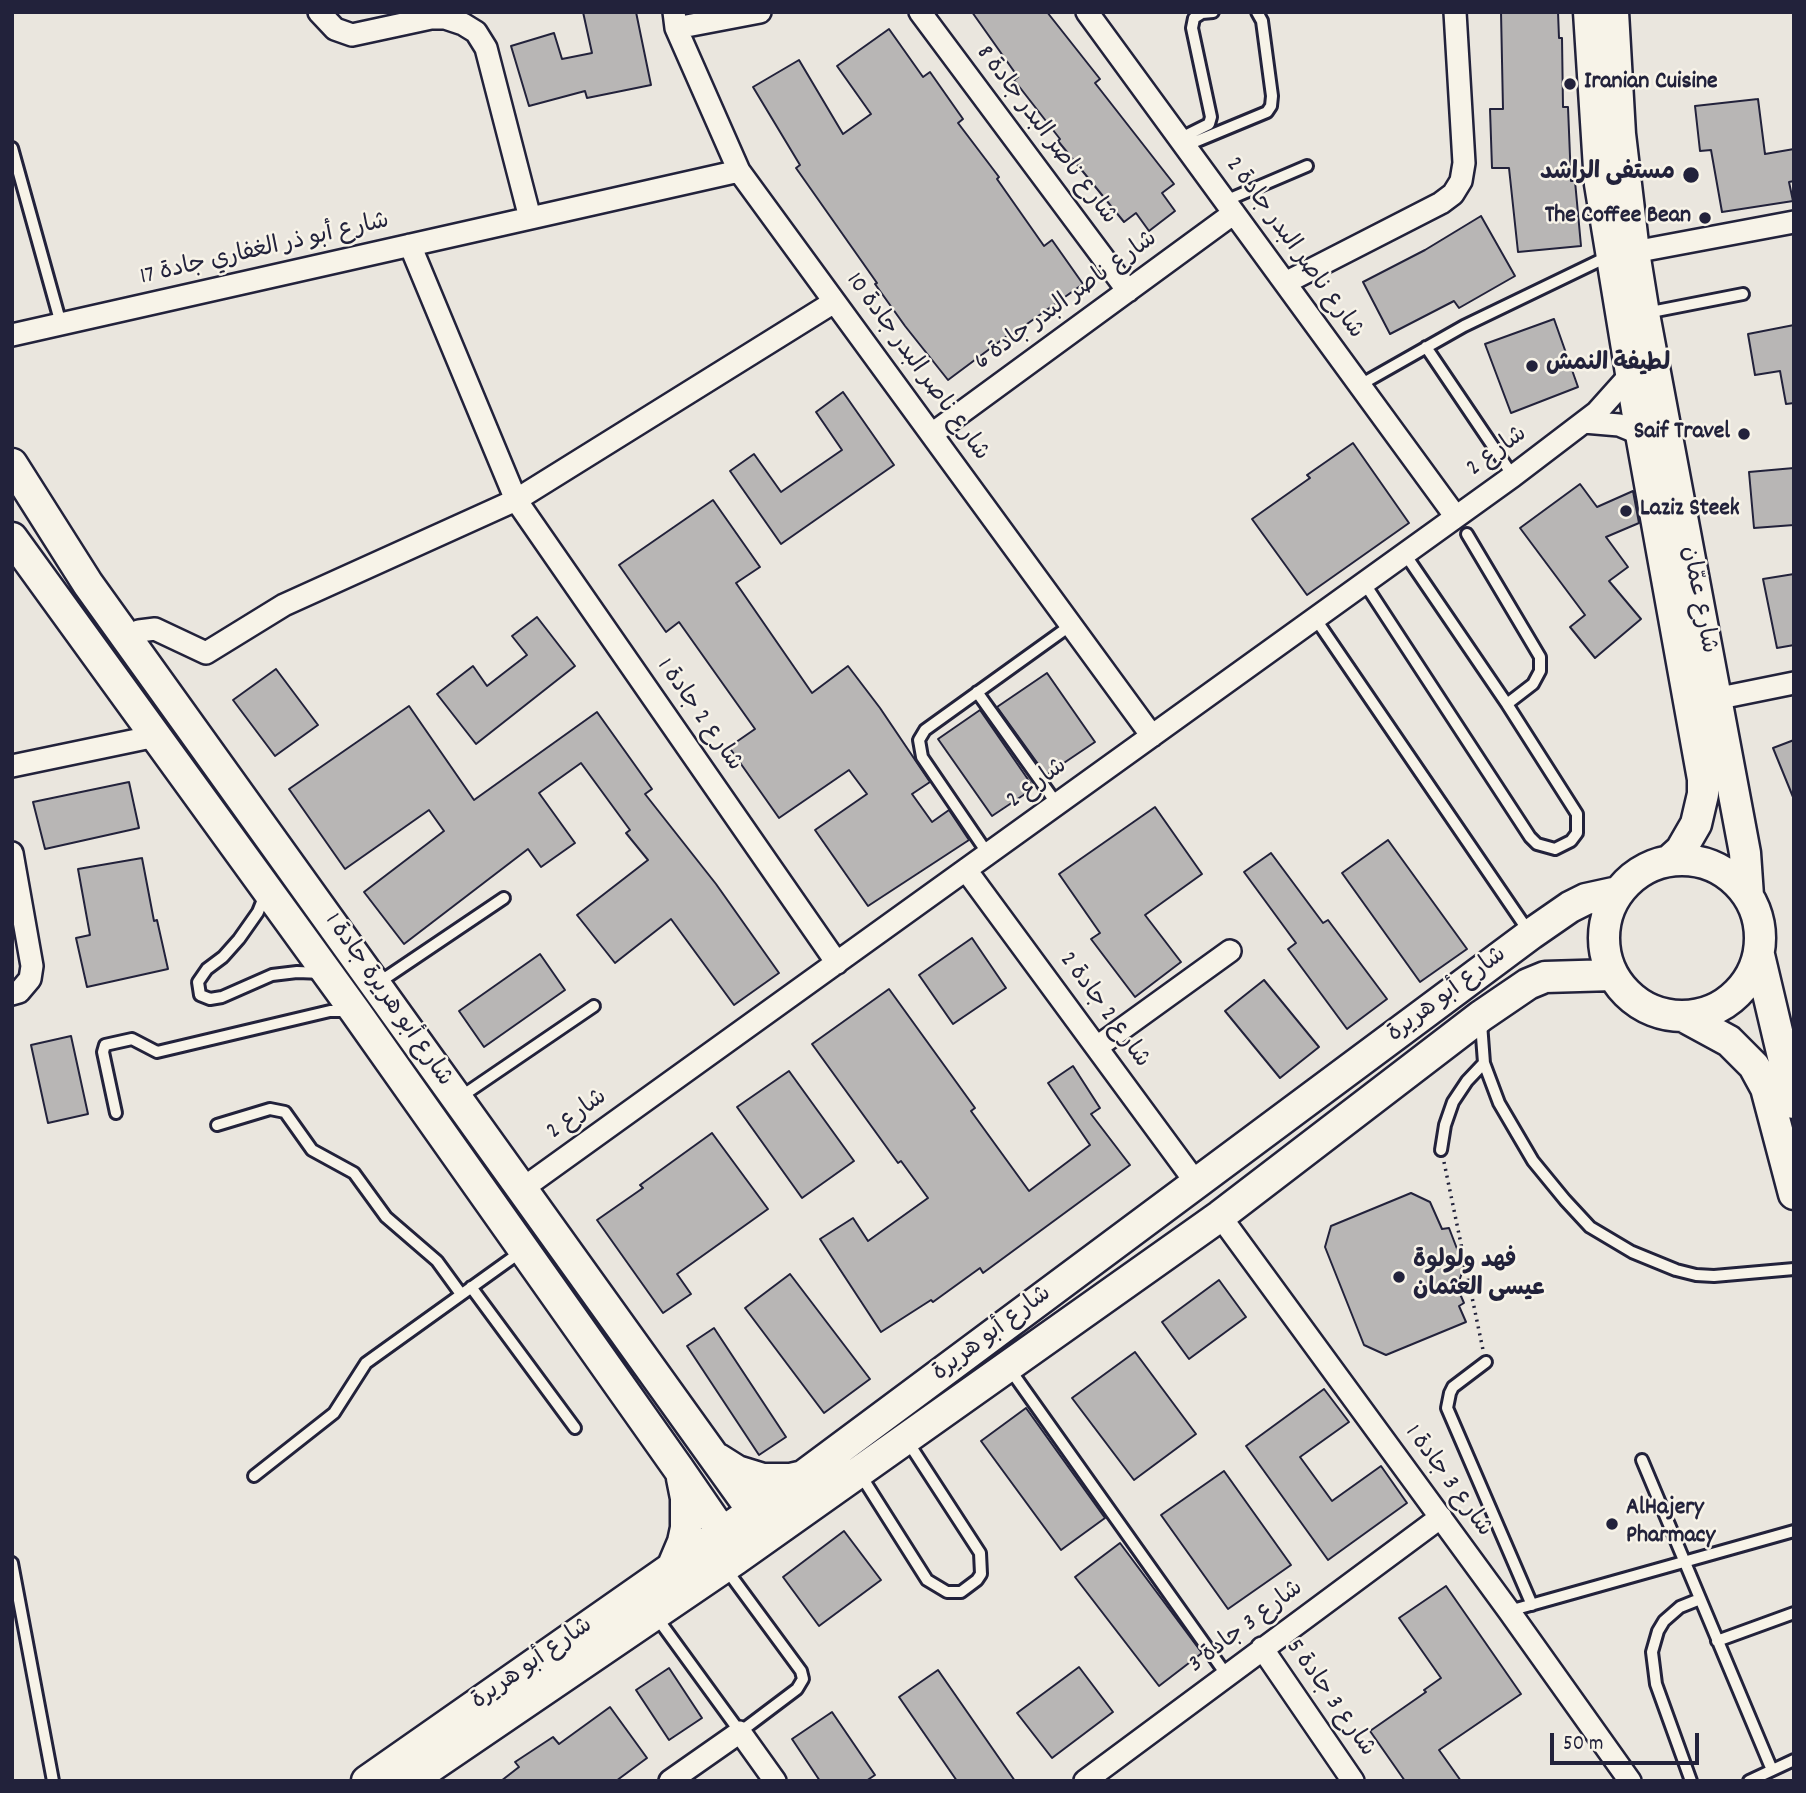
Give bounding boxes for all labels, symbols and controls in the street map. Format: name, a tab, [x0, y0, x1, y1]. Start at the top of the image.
street label: شارع ناصر البدر جادة 8	[968, 41, 1122, 231]
place label: Iranian Cuisine	[1584, 70, 1718, 98]
marker: Iranian Cuisine	[1562, 76, 1578, 92]
street label: شارع ناصر البدر جادة 2	[1217, 153, 1369, 345]
place label: مستفى الراشد	[1540, 161, 1675, 189]
marker: مستفى الراشد	[1681, 165, 1701, 185]
place label: The Coffee Bean	[1545, 204, 1691, 232]
street label: شارع أبو ذر الغفاري جادة 17	[138, 208, 392, 294]
marker: The Coffee Bean	[1697, 210, 1713, 226]
street label: شارع ناصر البدر جادة 6	[970, 226, 1164, 378]
street label: شارع ناصر البدر جادة 10	[838, 268, 994, 468]
place label: لطيفة النمش	[1546, 352, 1670, 380]
marker: لطيفة النمش	[1524, 358, 1540, 374]
place label: Saif Travel	[1634, 420, 1730, 448]
street label: شارع 2	[1462, 421, 1534, 485]
marker: Saif Travel	[1736, 426, 1752, 442]
place label: Laziz Steek	[1640, 497, 1740, 525]
marker: Laziz Steek	[1618, 503, 1634, 519]
street label: شارع عمّان	[1672, 544, 1722, 656]
street label: شارع 2 جادة 1	[649, 654, 747, 778]
street label: شارع 2	[1002, 753, 1074, 817]
street label: شارع أبو هريرة جادة 1	[317, 909, 457, 1093]
street label: شارع أبو هريرة	[1383, 942, 1513, 1050]
street label: شارع 2 جادة 2	[1051, 947, 1155, 1075]
street label: شارع 2	[542, 1084, 614, 1148]
place label: فهد ولولوة عيسى العثمان	[1413, 1249, 1545, 1305]
marker: فهد ولولوة عيسى العثمان	[1391, 1269, 1407, 1285]
street label: شارع أبو هريرة	[928, 1281, 1058, 1389]
street label: شارع 3 جادة 1	[1397, 1421, 1497, 1543]
place label: AlHajery Pharmacy	[1626, 1496, 1715, 1552]
marker: AlHajery Pharmacy	[1604, 1516, 1620, 1532]
street label: شارع 3 جادة 3	[1184, 1575, 1310, 1681]
street label: شارع أبو هريرة	[467, 1613, 599, 1717]
street label: شارع 3 جادة 5	[1278, 1635, 1380, 1763]
scale bar	[1554, 1720, 1703, 1764]
text: 50 m	[1563, 1730, 1603, 1760]

